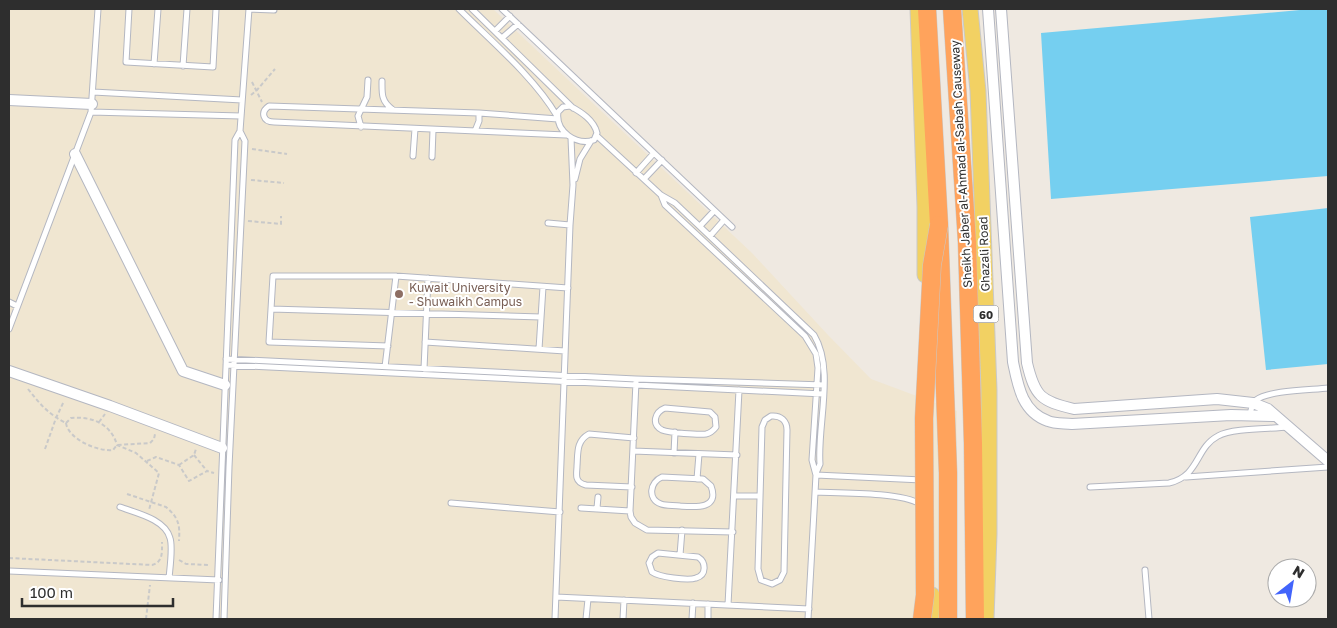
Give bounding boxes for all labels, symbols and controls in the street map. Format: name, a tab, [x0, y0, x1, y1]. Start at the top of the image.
street label: Sheikh Jaber al-Ahmad al-Sabah Causeway	[947, 40, 975, 288]
street label: Ghazali Road	[975, 216, 993, 292]
place label: Kuwait University - Shuwaikh Campus	[409, 280, 522, 309]
marker: Kuwait University - Shuwaikh Campus	[393, 288, 405, 300]
road number: 60	[974, 306, 998, 322]
north arrow	[1267, 558, 1317, 608]
text: N	[1290, 561, 1308, 581]
scale bar	[22, 576, 174, 608]
text: 100 m	[30, 583, 73, 601]

